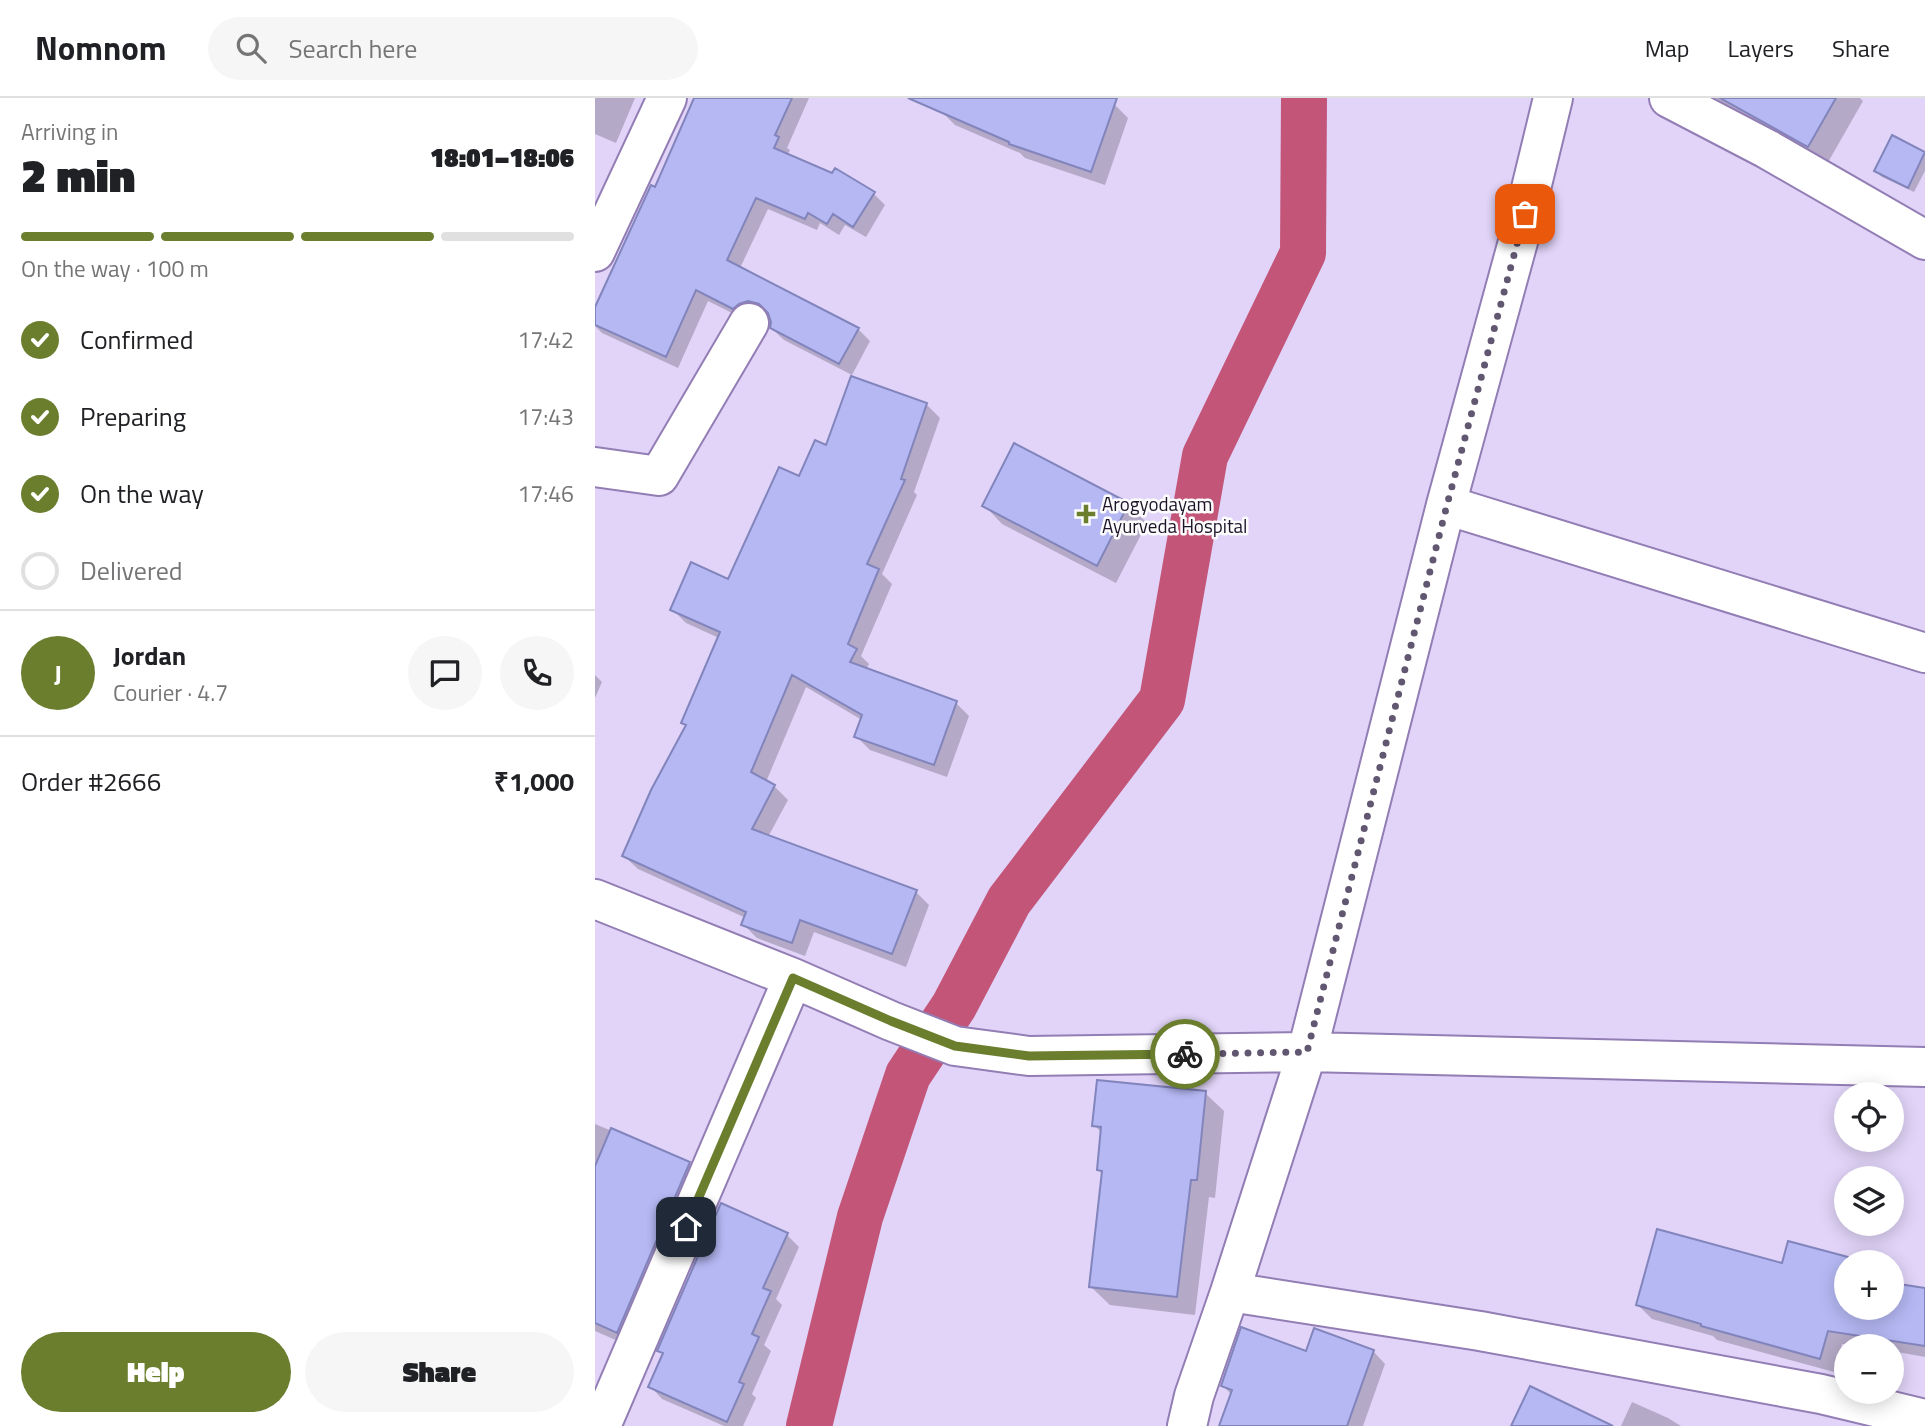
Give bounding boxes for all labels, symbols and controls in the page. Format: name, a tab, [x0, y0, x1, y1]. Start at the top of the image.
search box	[208, 17, 698, 80]
text: Nomnom	[35, 23, 166, 73]
icon: search	[232, 29, 270, 67]
text: Search here	[288, 29, 417, 68]
text: Map	[1645, 30, 1690, 66]
text: Layers	[1728, 30, 1794, 66]
text: Share	[1832, 30, 1890, 66]
text: Arriving in	[21, 114, 118, 149]
text: 18:01–18:06	[430, 138, 574, 177]
text: 2 min	[21, 140, 135, 210]
pin	[1495, 184, 1555, 244]
icon: bag	[1506, 195, 1544, 233]
text: On the way · 100 m	[21, 251, 209, 286]
text: Confirmed	[80, 320, 194, 359]
icon: check	[21, 321, 59, 359]
text: 17:42	[517, 322, 574, 357]
text: Preparing	[80, 397, 186, 436]
icon: check	[21, 398, 59, 436]
text: 17:43	[517, 399, 574, 434]
text: On the way	[80, 474, 204, 513]
icon: check	[21, 475, 59, 513]
text: 17:46	[517, 476, 574, 511]
place label: Arogyodayam Ayurveda Hospital	[1102, 489, 1247, 540]
marker: Arogyodayam Ayurveda Hospital	[1076, 504, 1096, 524]
text: Delivered	[80, 551, 183, 590]
text: Jordan	[113, 636, 186, 675]
button: chat	[408, 636, 482, 710]
button: phone	[500, 636, 574, 710]
text: J	[54, 654, 62, 693]
text: Courier · 4.7	[113, 675, 228, 710]
text: Order #2666	[21, 762, 161, 801]
text: ₹1,000	[494, 762, 574, 801]
courier	[1150, 1019, 1220, 1089]
icon: bike	[1166, 1035, 1204, 1073]
map controls	[1834, 1082, 1904, 1404]
button: locate	[1834, 1082, 1904, 1152]
button: layers	[1834, 1166, 1904, 1236]
pin	[656, 1197, 716, 1257]
icon: home	[667, 1208, 705, 1246]
button: +	[1834, 1250, 1904, 1320]
button: Help	[21, 1332, 291, 1412]
button: Share	[305, 1332, 574, 1412]
button: −	[1834, 1334, 1904, 1404]

